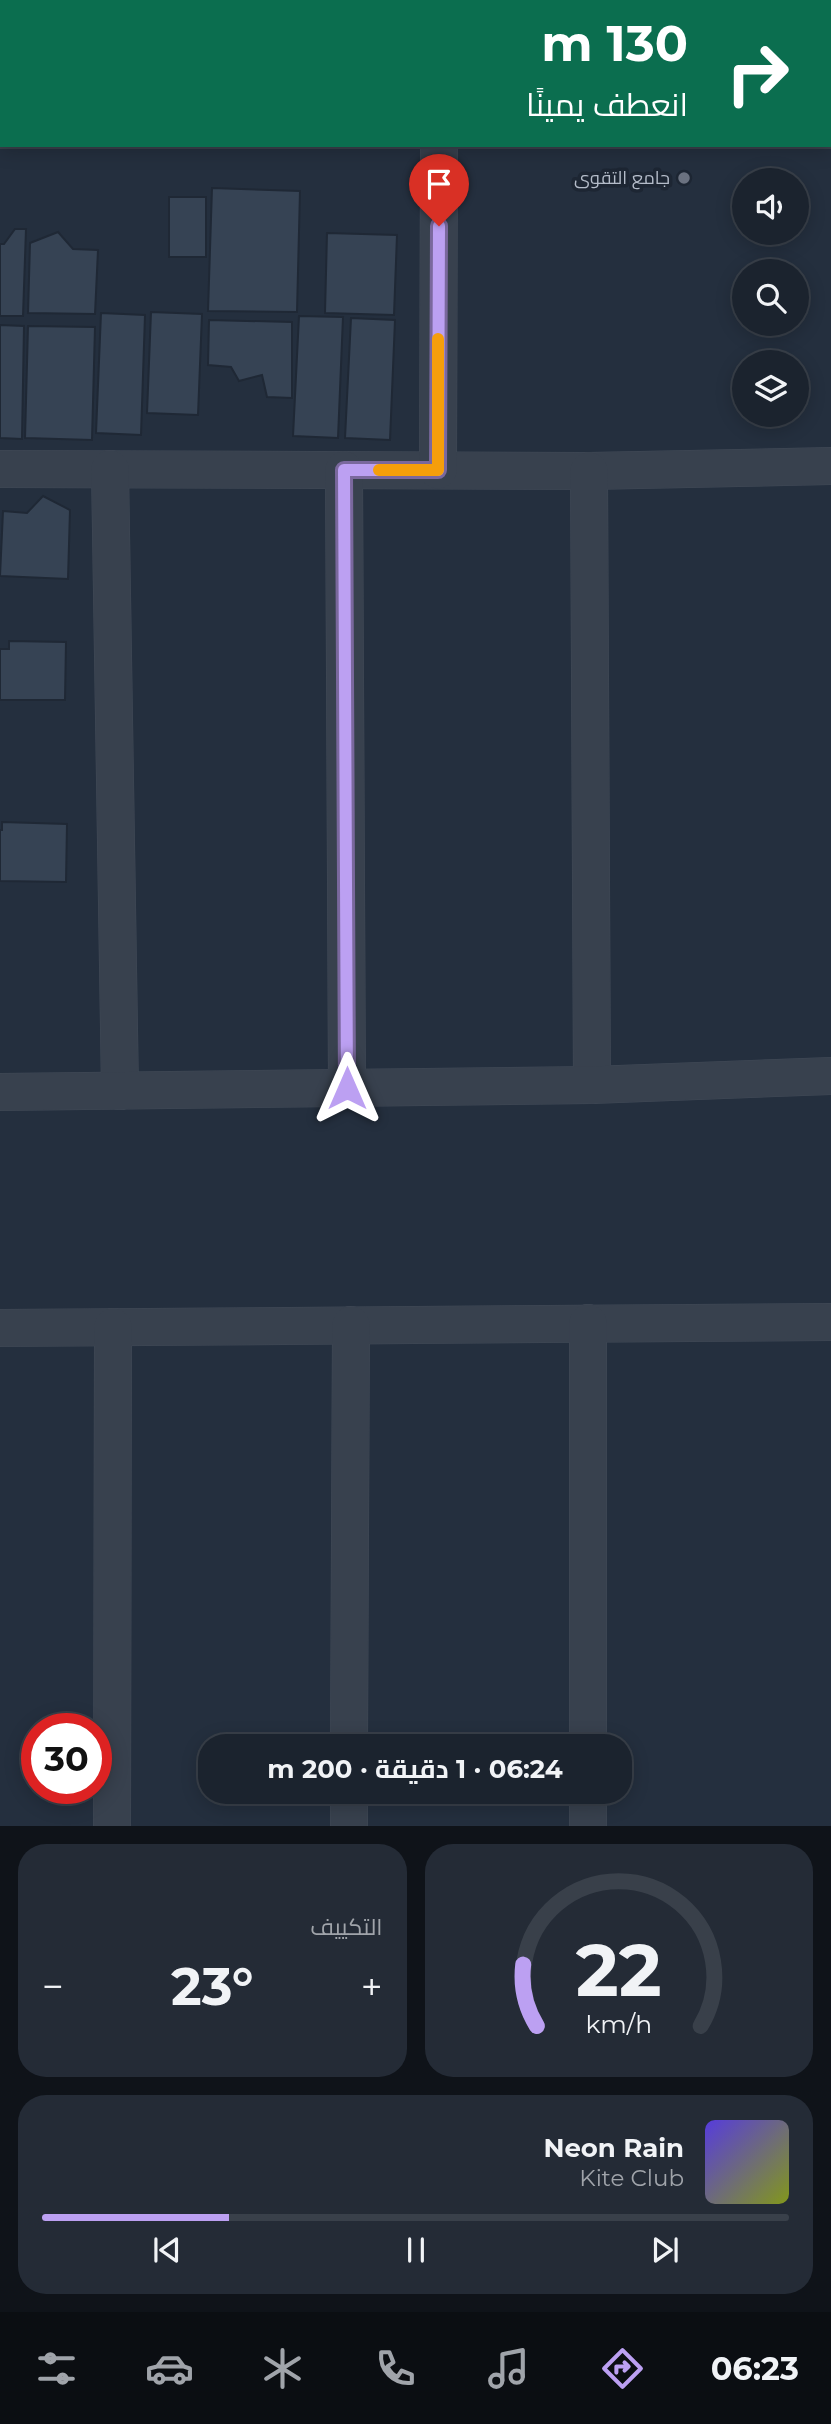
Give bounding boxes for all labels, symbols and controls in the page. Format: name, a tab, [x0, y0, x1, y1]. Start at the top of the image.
text: 130 m	[541, 14, 688, 73]
icon: right	[712, 28, 803, 119]
text: انعطف يمينًا	[526, 85, 688, 124]
pin	[409, 154, 469, 226]
icon: arrive	[420, 165, 458, 203]
place label: جامع التقوى	[574, 167, 670, 190]
map controls	[732, 168, 809, 427]
button: sound	[732, 168, 809, 245]
marker: جامع التقوى	[676, 170, 692, 186]
button: search	[732, 259, 809, 336]
button: layers	[732, 350, 809, 427]
position arrow	[310, 1051, 384, 1125]
speed limit sign: 30	[21, 1713, 112, 1804]
text: 06:24 · 1 دقيقة · 200 m	[267, 1753, 563, 1785]
text: التكييف	[310, 1913, 383, 1941]
text: 22	[576, 1927, 662, 2015]
text: 23°	[171, 1955, 253, 2018]
text: −	[42, 1963, 64, 2010]
text: +	[361, 1963, 382, 2010]
text: km/h	[585, 2009, 652, 2039]
text: Neon Rain	[543, 2132, 684, 2164]
text: Kite Club	[579, 2164, 684, 2192]
icon: previous	[148, 2231, 186, 2269]
icon: pause	[397, 2231, 435, 2269]
icon: next	[646, 2231, 684, 2269]
icon: filters	[32, 2344, 81, 2393]
icon: car	[145, 2344, 194, 2393]
icon: climate	[258, 2344, 307, 2393]
icon: phone	[371, 2344, 420, 2393]
icon: music	[484, 2344, 533, 2393]
icon: directions	[598, 2344, 647, 2393]
text: 06:23	[711, 2349, 799, 2388]

